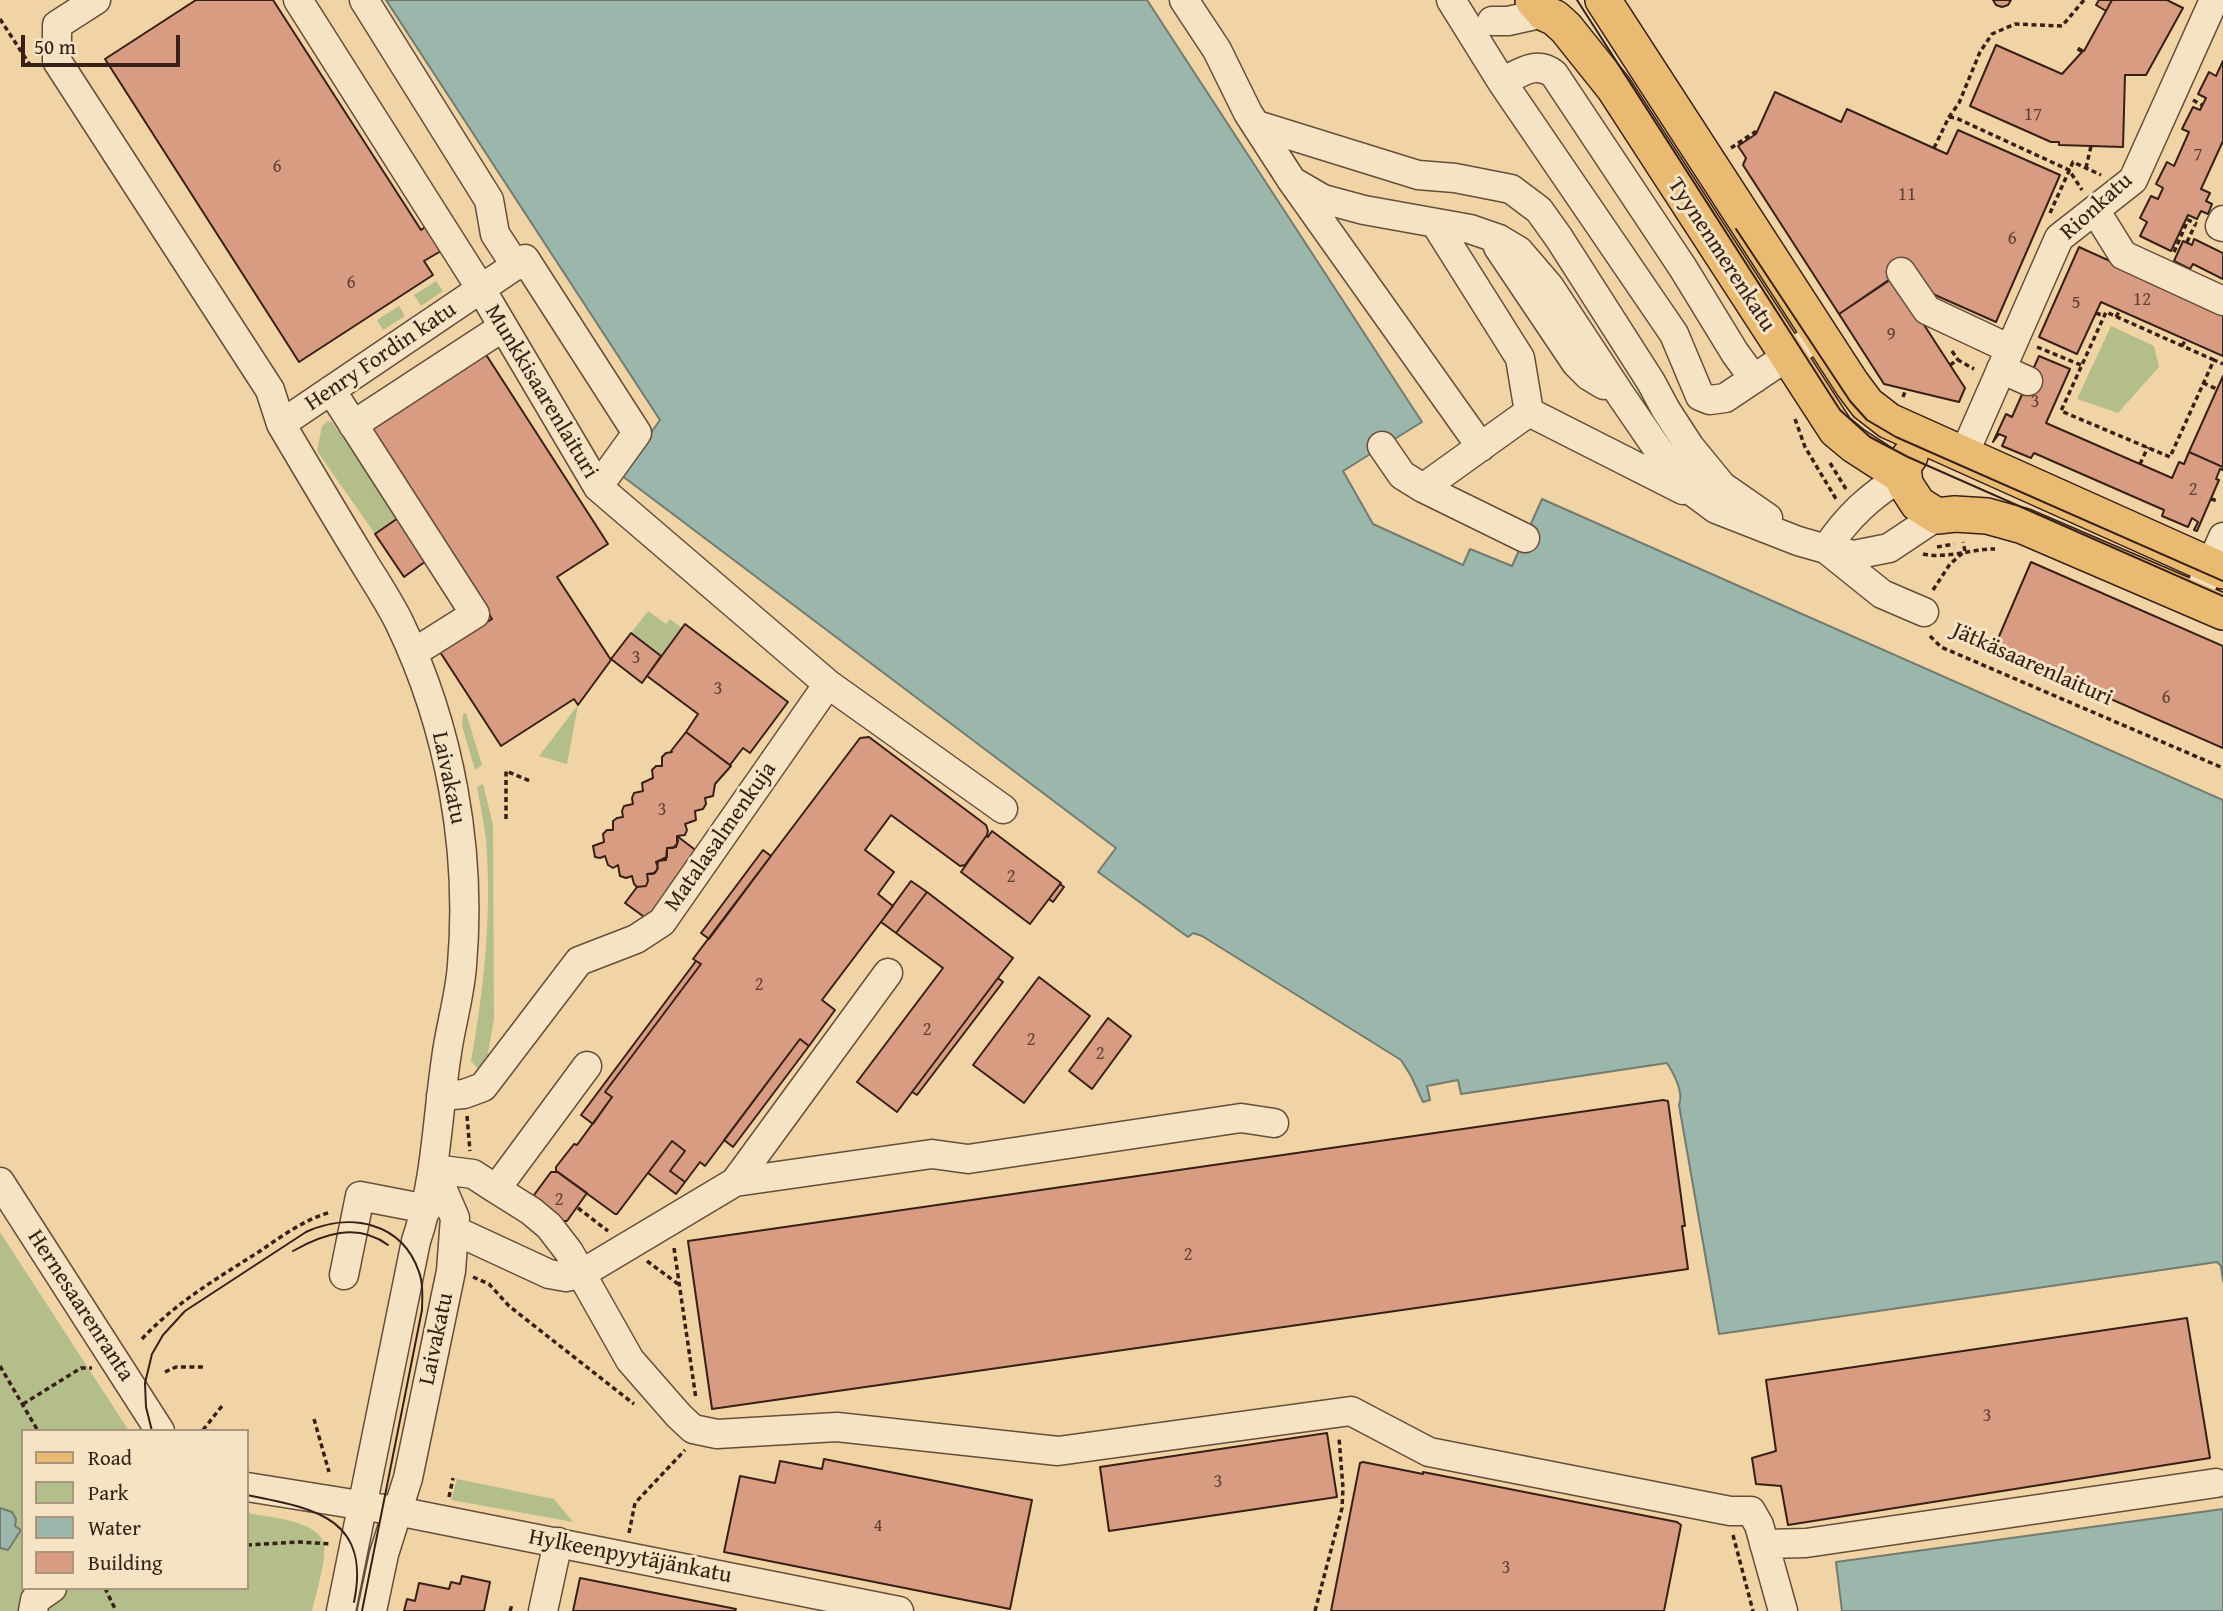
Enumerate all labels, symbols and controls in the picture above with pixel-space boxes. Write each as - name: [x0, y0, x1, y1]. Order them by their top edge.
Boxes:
- scale bar: [24, 21, 184, 65]
- text: 50 m: [34, 31, 76, 62]
- house number: 17: [2024, 104, 2042, 126]
- house number: 7: [2193, 144, 2203, 166]
- house number: 6: [272, 156, 282, 178]
- street label: Rionkatu: [2055, 167, 2139, 247]
- street label: Tyynenmerenkatu: [1661, 173, 1781, 337]
- house number: 11: [1898, 184, 1916, 206]
- house number: 6: [2007, 228, 2017, 250]
- house number: 6: [346, 272, 356, 294]
- house number: 12: [2133, 289, 2151, 311]
- house number: 5: [2071, 292, 2081, 314]
- street label: Henry Fordin katu: [300, 296, 462, 418]
- street label: Munkkisaarenlaituri: [478, 300, 604, 484]
- house number: 9: [1886, 324, 1896, 346]
- house number: 3: [2030, 391, 2040, 413]
- house number: 2: [2188, 479, 2198, 501]
- street label: Jätkäsaarenlaituri: [1947, 617, 2117, 713]
- house number: 3: [631, 647, 641, 669]
- house number: 3: [713, 678, 723, 700]
- house number: 6: [2161, 687, 2171, 709]
- street label: Laivakatu: [425, 729, 471, 827]
- street label: Matalasalmenkuja: [659, 757, 783, 917]
- house number: 3: [657, 799, 667, 821]
- house number: 2: [1006, 866, 1016, 888]
- house number: 2: [754, 974, 764, 996]
- house number: 2: [922, 1019, 932, 1041]
- house number: 2: [1026, 1029, 1036, 1051]
- house number: 2: [1095, 1043, 1105, 1065]
- house number: 2: [554, 1189, 564, 1211]
- street label: Hernesaarenranta: [21, 1225, 139, 1387]
- house number: 2: [1183, 1244, 1193, 1266]
- street label: Laivakatu: [414, 1290, 460, 1388]
- house number: 3: [1982, 1405, 1992, 1427]
- legend: [21, 1429, 248, 1590]
- text: Road: [88, 1442, 132, 1473]
- house number: 3: [1213, 1471, 1223, 1493]
- text: Park: [88, 1477, 129, 1508]
- text: Water: [88, 1512, 141, 1543]
- house number: 4: [873, 1515, 883, 1537]
- street label: Hylkeenpyytäjänkatu: [526, 1524, 734, 1590]
- text: Building: [88, 1547, 162, 1578]
- house number: 3: [1501, 1557, 1511, 1579]

